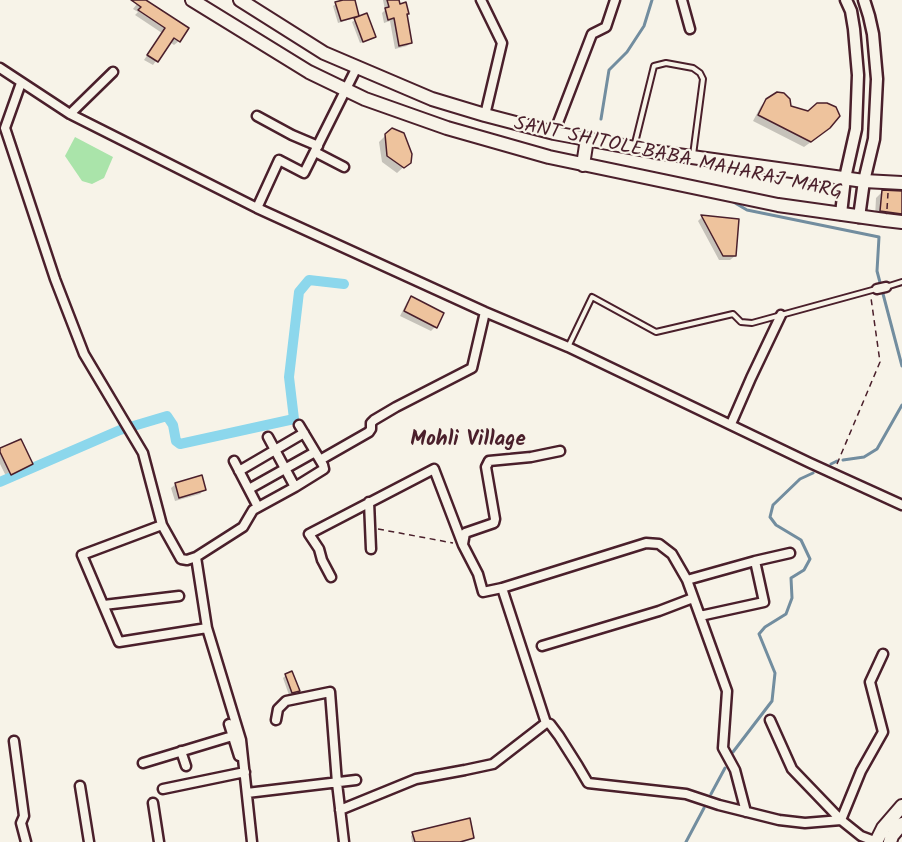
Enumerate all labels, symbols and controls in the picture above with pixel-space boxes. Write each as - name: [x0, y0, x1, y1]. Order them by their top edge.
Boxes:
- street label: SANT SHITOLEBABA MAHARAJ MARG: [512, 113, 844, 207]
- district label: Mohli Village: [410, 428, 526, 454]

